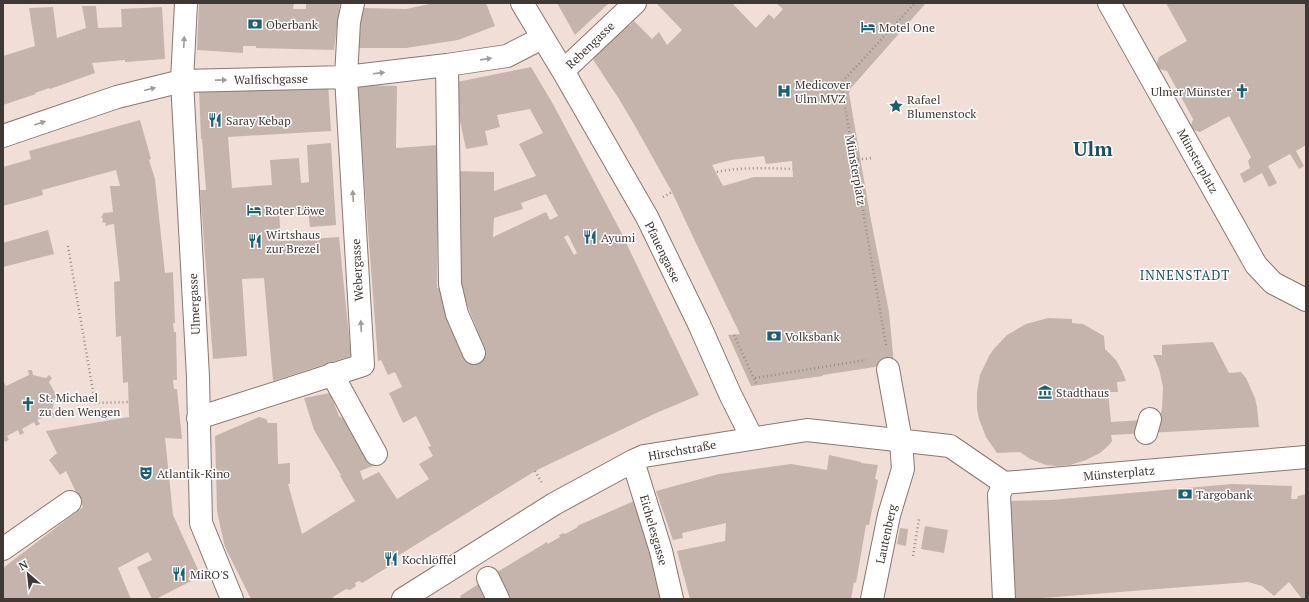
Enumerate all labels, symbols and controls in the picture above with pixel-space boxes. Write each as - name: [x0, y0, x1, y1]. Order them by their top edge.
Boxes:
- bank icon: Oberbank: [247, 16, 263, 32]
- place label: Oberbank: [266, 17, 319, 32]
- street label: Rebengasse: [563, 18, 617, 72]
- hotel icon: Motel One: [860, 19, 876, 35]
- place label: Motel One: [879, 20, 935, 35]
- one-way arrow: [181, 35, 187, 48]
- one-way arrow: [480, 56, 492, 62]
- one-way arrow: [372, 70, 385, 76]
- street label: Walfischgasse: [234, 71, 308, 87]
- one-way arrow: [215, 77, 228, 83]
- place label: Medicover Ulm MVZ: [795, 77, 850, 106]
- hospital icon: Medicover Ulm MVZ: [776, 83, 792, 99]
- church icon: Ulmer Münster: [1234, 83, 1250, 99]
- place label: Ulmer Münster: [1151, 84, 1231, 99]
- one-way arrow: [144, 86, 156, 92]
- place label: Rafael Blumenstock: [907, 92, 977, 121]
- place icon: Rafael Blumenstock: [888, 98, 904, 114]
- restaurant icon: Saray Kebap: [207, 112, 223, 128]
- place label: Saray Kebap: [226, 113, 291, 128]
- one-way arrow: [34, 120, 46, 126]
- street label: Münsterplatz: [1174, 126, 1222, 196]
- street label: Münsterplatz: [842, 133, 870, 207]
- district label: Ulm: [1073, 135, 1113, 162]
- one-way arrow: [350, 189, 356, 202]
- hotel icon: Roter Löwe: [246, 202, 262, 218]
- place label: Roter Löwe: [265, 203, 325, 218]
- street label: Pfauengasse: [642, 219, 684, 285]
- place label: Wirtshaus zur Brezel: [266, 227, 320, 256]
- restaurant icon: Ayumi: [582, 229, 598, 245]
- place label: Ayumi: [601, 230, 636, 245]
- restaurant icon: Wirtshaus zur Brezel: [247, 233, 263, 249]
- street label: Webergasse: [348, 238, 366, 302]
- district label: INNENSTADT: [1140, 266, 1230, 284]
- street label: Ulmergasse: [185, 273, 203, 335]
- one-way arrow: [357, 320, 364, 332]
- bank icon: Volksbank: [766, 328, 782, 344]
- place label: Volksbank: [785, 329, 840, 344]
- museum icon: Stadthaus: [1037, 384, 1053, 400]
- place label: Stadthaus: [1056, 385, 1109, 400]
- place label: St. Michael zu den Wengen: [39, 390, 120, 419]
- church icon: St. Michael zu den Wengen: [20, 396, 36, 412]
- street label: Hirschstraße: [647, 437, 717, 463]
- street label: Münsterplatz: [1083, 462, 1155, 484]
- theatre icon: Atlantik-Kino: [138, 465, 154, 481]
- place label: Atlantik-Kino: [157, 466, 230, 481]
- bank icon: Targobank: [1177, 486, 1193, 502]
- place label: Targobank: [1196, 487, 1253, 502]
- street label: Eichelesgasse: [637, 493, 671, 567]
- street label: Lautenberg: [872, 502, 900, 565]
- restaurant icon: Kochlöffel: [383, 551, 399, 567]
- place label: Kochlöffel: [402, 552, 457, 567]
- north arrow: [8, 554, 48, 594]
- text: N: [16, 557, 31, 573]
- restaurant icon: MiRO'S: [171, 566, 187, 582]
- place label: MiRO'S: [190, 567, 229, 582]

